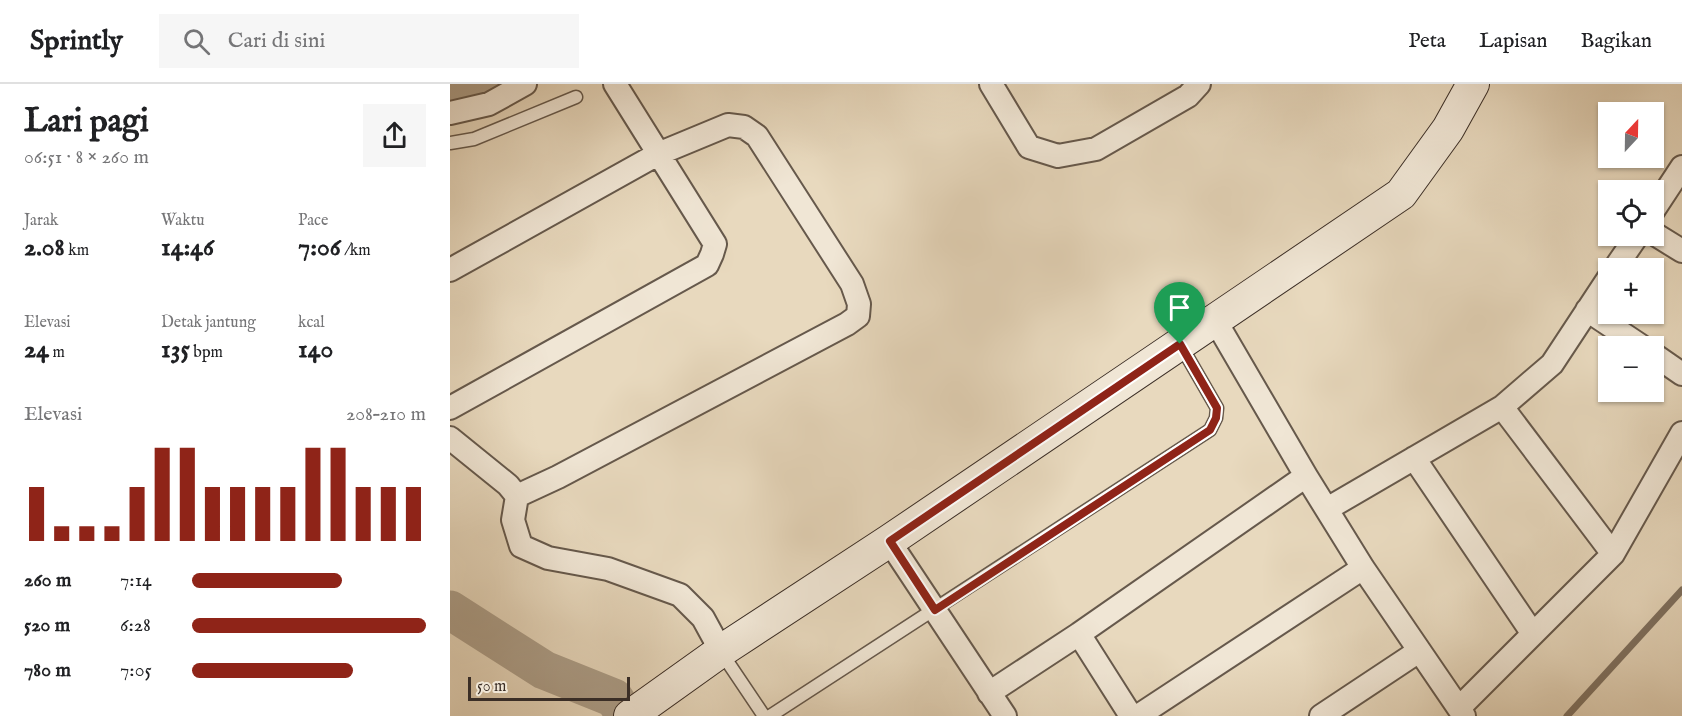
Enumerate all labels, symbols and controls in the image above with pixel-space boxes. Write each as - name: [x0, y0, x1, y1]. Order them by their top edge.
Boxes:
- search box: [159, 14, 579, 68]
- text: Sprintly: [30, 24, 123, 59]
- icon: search: [180, 25, 213, 58]
- text: Cari di sini: [228, 27, 325, 55]
- text: Peta: [1408, 28, 1446, 55]
- text: Lapisan: [1479, 28, 1548, 55]
- text: Bagikan: [1581, 28, 1652, 55]
- text: Lari pagi: [24, 101, 149, 143]
- north arrow: [1598, 102, 1664, 168]
- map controls: [1598, 102, 1664, 402]
- button: share: [363, 104, 426, 167]
- text: 06:51 · 8 × 260 m: [24, 145, 149, 170]
- button: locate: [1598, 180, 1664, 246]
- text: Jarak: [24, 211, 58, 231]
- text: Waktu: [161, 211, 205, 231]
- text: Pace: [298, 211, 328, 231]
- text: 2.08: [24, 231, 65, 264]
- text: 14:46: [161, 231, 214, 264]
- text: 7:06: [298, 231, 341, 264]
- text: km: [65, 241, 89, 261]
- text: /km: [341, 241, 371, 261]
- button: +: [1598, 258, 1664, 324]
- pin: [1154, 282, 1205, 344]
- icon: arrive: [1163, 291, 1196, 324]
- text: Elevasi: [24, 313, 71, 333]
- text: Detak jantung: [161, 313, 256, 333]
- text: kcal: [298, 313, 325, 333]
- text: 24: [24, 333, 49, 366]
- text: 135: [161, 333, 190, 366]
- text: 140: [298, 333, 333, 366]
- button: −: [1598, 336, 1664, 402]
- text: m: [49, 343, 65, 363]
- text: bpm: [190, 343, 223, 363]
- text: Elevasi: [24, 402, 82, 427]
- text: 208–210 m: [346, 402, 426, 427]
- text: 260 m: [24, 568, 71, 593]
- text: 7:14: [120, 568, 152, 593]
- text: 520 m: [24, 613, 70, 638]
- text: 6:28: [120, 613, 151, 638]
- text: 780 m: [24, 658, 71, 683]
- text: 7:05: [120, 658, 152, 683]
- scale bar: [468, 674, 630, 702]
- text: 50 m: [477, 677, 506, 697]

